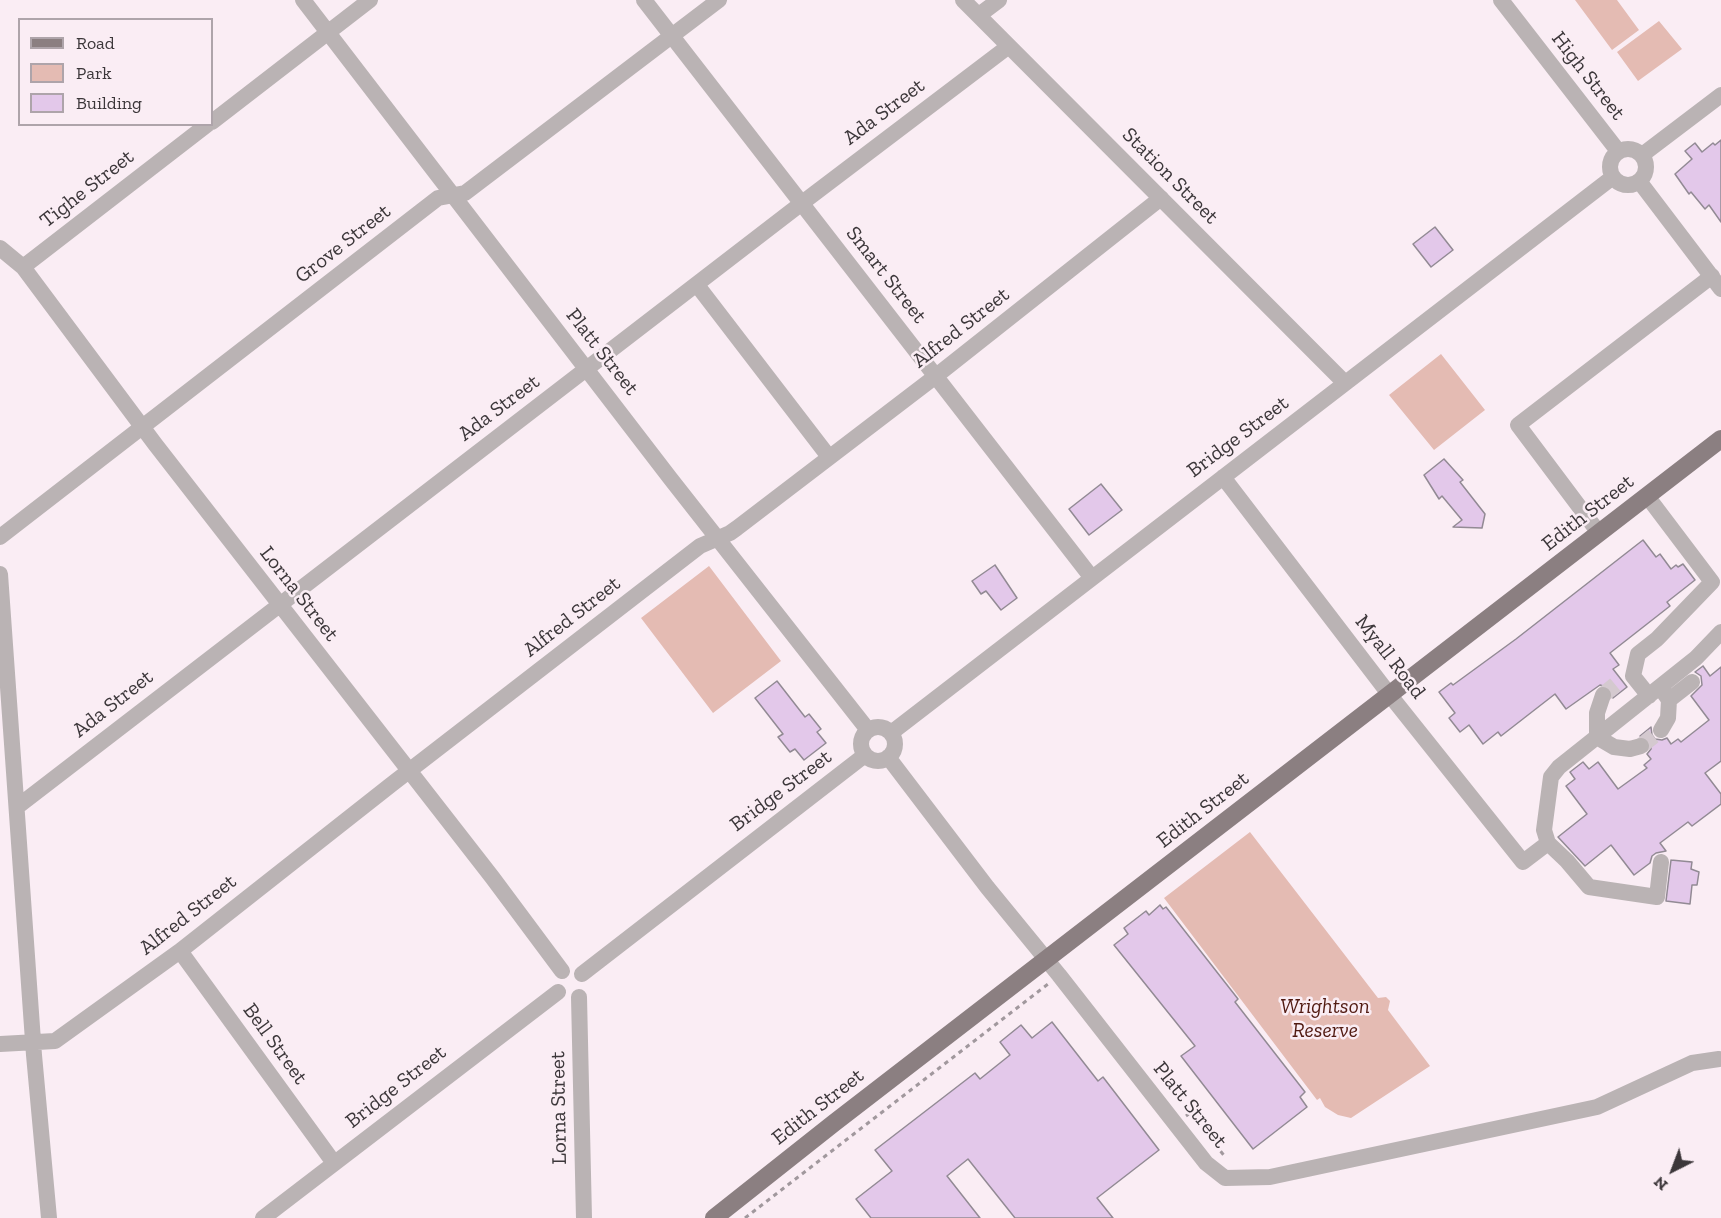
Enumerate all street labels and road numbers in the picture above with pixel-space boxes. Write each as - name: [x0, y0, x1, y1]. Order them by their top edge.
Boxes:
- street label: High Street: [1546, 27, 1630, 125]
- street label: Ada Street: [838, 73, 930, 151]
- street label: Station Street: [1117, 123, 1223, 229]
- street label: Tighe Street: [35, 145, 139, 233]
- street label: Grove Street: [290, 199, 396, 289]
- street label: Smart Street: [840, 221, 932, 329]
- street label: Alfred Street: [907, 282, 1015, 374]
- street label: Platt Street: [560, 303, 644, 401]
- street label: Ada Street: [453, 369, 545, 447]
- street label: Bridge Street: [1182, 391, 1294, 483]
- street label: Edith Street: [1537, 469, 1639, 557]
- street label: Lorna Street: [254, 542, 344, 646]
- street label: Alfred Street: [518, 571, 626, 663]
- street label: Myall Road: [1349, 610, 1431, 704]
- street label: Ada Street: [68, 665, 158, 743]
- street label: Bridge Street: [725, 745, 837, 837]
- street label: Edith Street: [1152, 766, 1254, 854]
- street label: Alfred Street: [134, 869, 242, 961]
- street label: Bell Street: [237, 999, 313, 1089]
- street label: Bridge Street: [341, 1040, 451, 1134]
- street label: Lorna Street: [545, 1051, 573, 1165]
- street label: Platt Street: [1148, 1057, 1232, 1153]
- street label: Edith Street: [767, 1063, 869, 1151]

